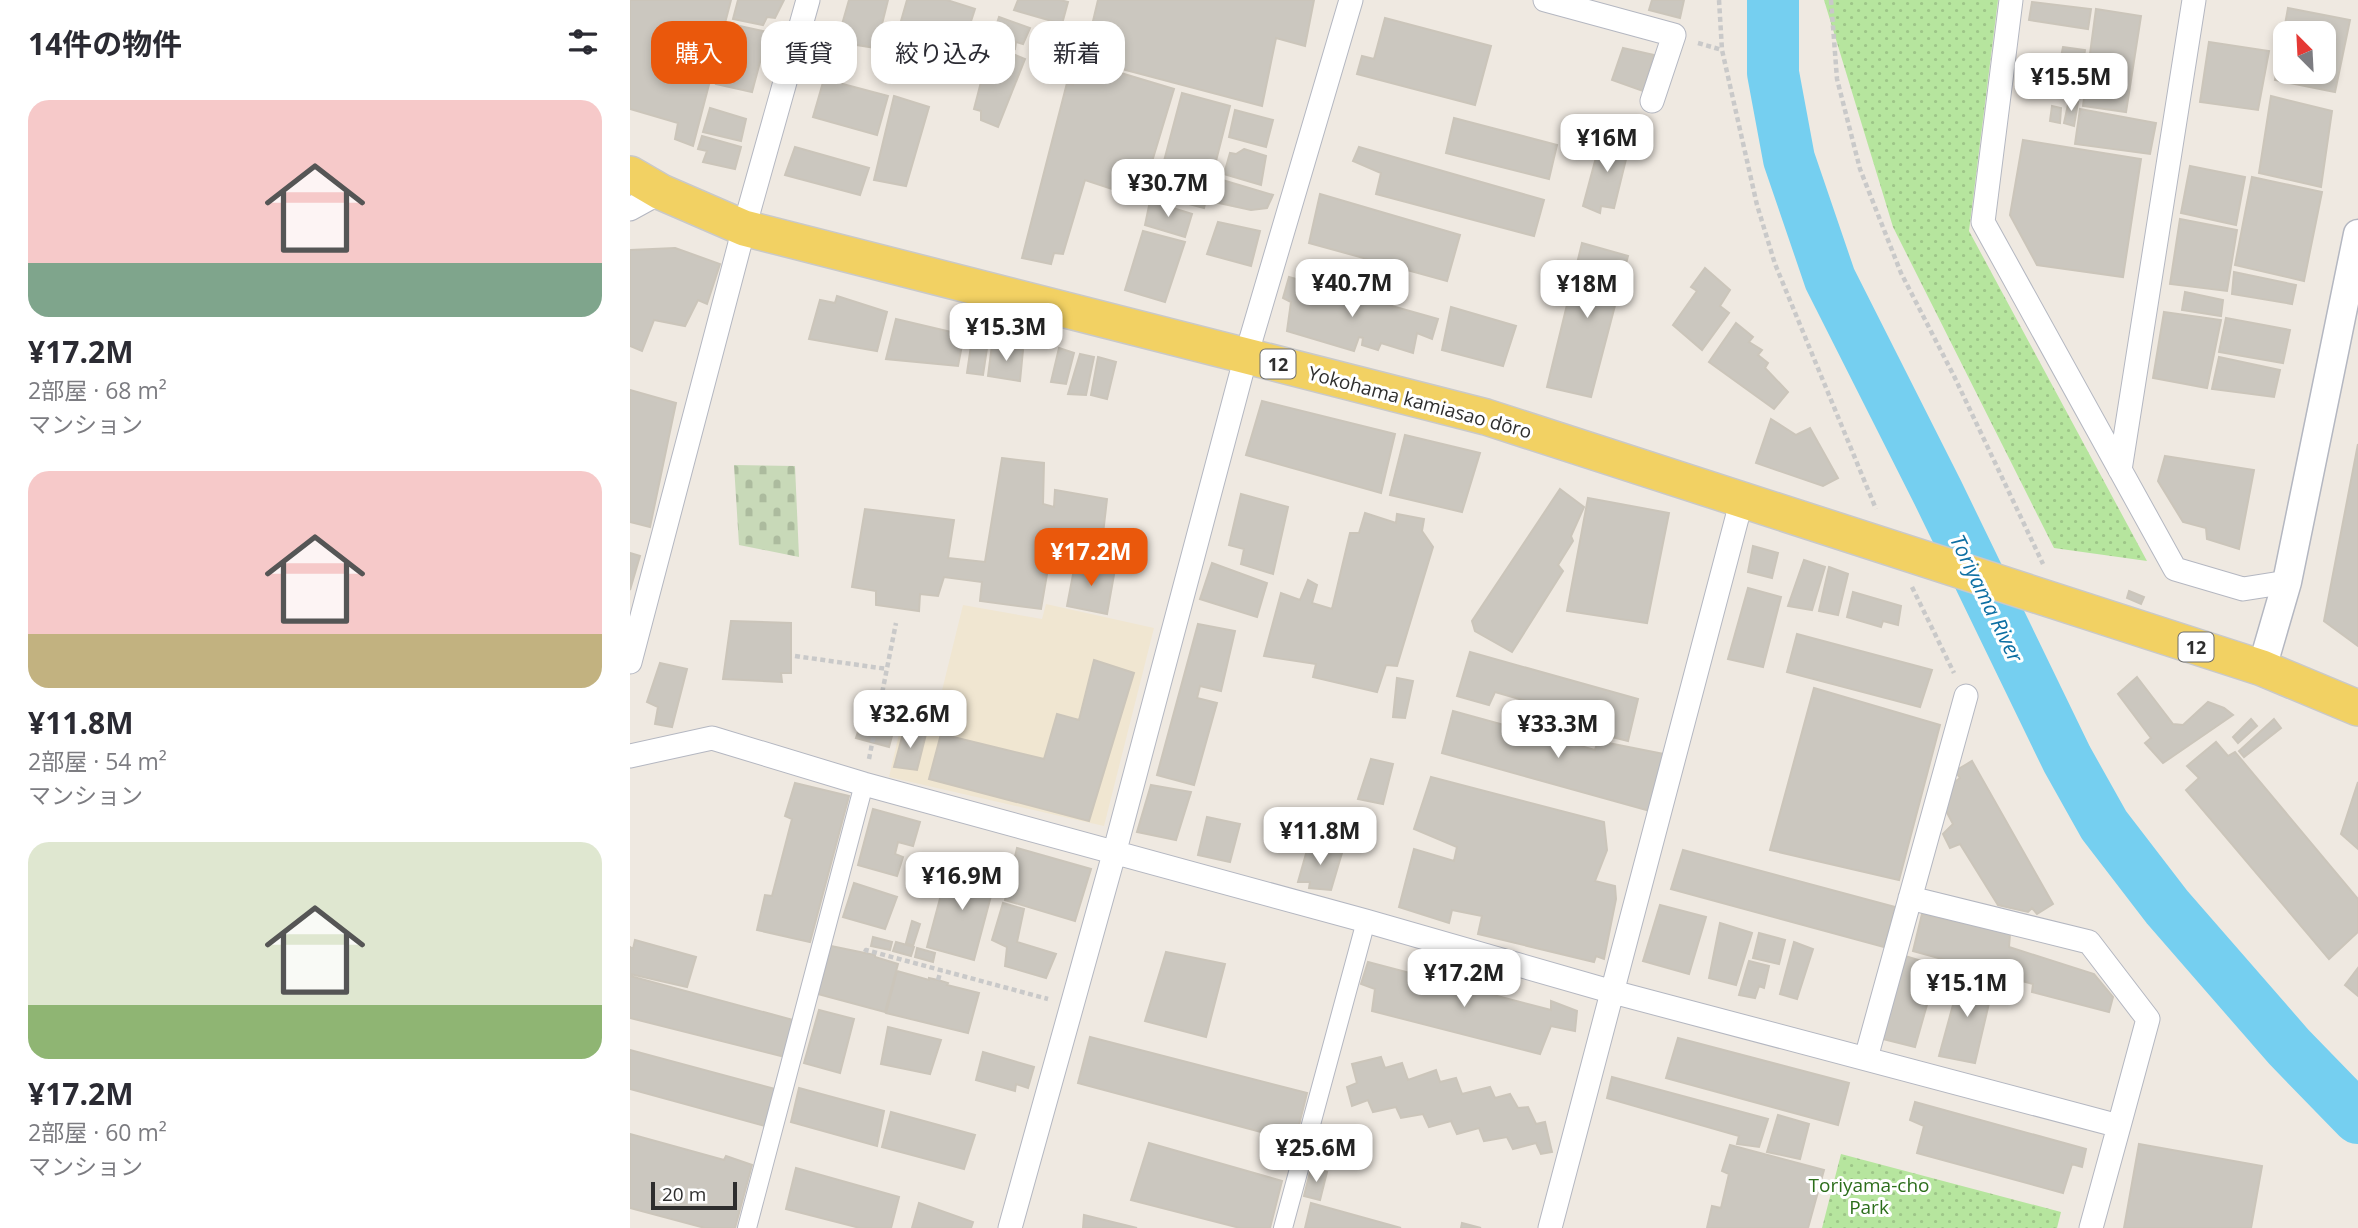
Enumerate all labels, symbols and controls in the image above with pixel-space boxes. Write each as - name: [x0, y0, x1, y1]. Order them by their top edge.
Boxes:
- chip: 購入: [651, 21, 747, 84]
- chip: 賃貸: [761, 21, 857, 84]
- chip: 絞り込み: [871, 21, 1015, 84]
- chip: 新着: [1029, 21, 1125, 84]
- north arrow: [2273, 21, 2336, 84]
- map controls: [2273, 21, 2336, 84]
- text: 14件の物件: [28, 23, 182, 64]
- icon: filters: [564, 23, 602, 61]
- pin: ¥15.5M: [2014, 54, 2128, 113]
- text: ¥15.5M: [2031, 60, 2111, 92]
- pin: ¥16M: [1566, 114, 1648, 174]
- text: ¥16M: [1576, 121, 1638, 153]
- icon: home: [252, 145, 378, 271]
- pin: ¥30.7M: [1111, 160, 1225, 219]
- text: ¥30.7M: [1128, 166, 1208, 198]
- pin: ¥40.7M: [1295, 260, 1409, 319]
- pin: ¥18M: [1546, 260, 1628, 320]
- text: ¥40.7M: [1312, 266, 1392, 298]
- text: ¥18M: [1556, 267, 1618, 299]
- pin: ¥15.3M: [949, 304, 1063, 363]
- text: ¥15.3M: [966, 310, 1046, 342]
- text: ¥17.2M: [28, 331, 133, 372]
- road number: 12: [1260, 350, 1296, 378]
- street label: Yokohama kamiasao dōro: [1305, 360, 1535, 444]
- text: 2部屋 · 68 m²: [28, 374, 167, 406]
- text: マンション: [28, 408, 143, 440]
- icon: home: [252, 516, 378, 642]
- pin: ¥17.2M: [1034, 528, 1148, 588]
- water label: Toriyama River: [1944, 529, 2030, 667]
- text: ¥17.2M: [1051, 535, 1131, 567]
- road number: 12: [2178, 632, 2214, 662]
- pin: ¥32.6M: [853, 690, 967, 750]
- text: ¥32.6M: [870, 697, 950, 729]
- pin: ¥33.3M: [1501, 700, 1615, 760]
- text: ¥11.8M: [28, 702, 133, 743]
- text: ¥33.3M: [1518, 707, 1598, 739]
- text: 2部屋 · 54 m²: [28, 745, 167, 777]
- text: マンション: [28, 779, 143, 811]
- pin: ¥11.8M: [1263, 808, 1377, 867]
- text: ¥11.8M: [1280, 814, 1360, 846]
- pin: ¥16.9M: [905, 852, 1019, 912]
- text: ¥16.9M: [922, 859, 1002, 891]
- icon: home: [252, 887, 378, 1013]
- pin: ¥17.2M: [1407, 950, 1521, 1009]
- text: ¥17.2M: [1424, 956, 1504, 988]
- pin: ¥15.1M: [1910, 960, 2024, 1019]
- text: ¥15.1M: [1927, 966, 2007, 998]
- text: ¥17.2M: [28, 1073, 133, 1114]
- text: 2部屋 · 60 m²: [28, 1116, 167, 1148]
- pin: ¥25.6M: [1259, 1124, 1373, 1184]
- text: ¥25.6M: [1276, 1131, 1356, 1163]
- text: マンション: [28, 1150, 143, 1182]
- park label: Toriyama-cho Park: [1809, 1172, 1929, 1220]
- scale bar: [651, 1179, 737, 1211]
- text: 20 m: [662, 1181, 706, 1207]

